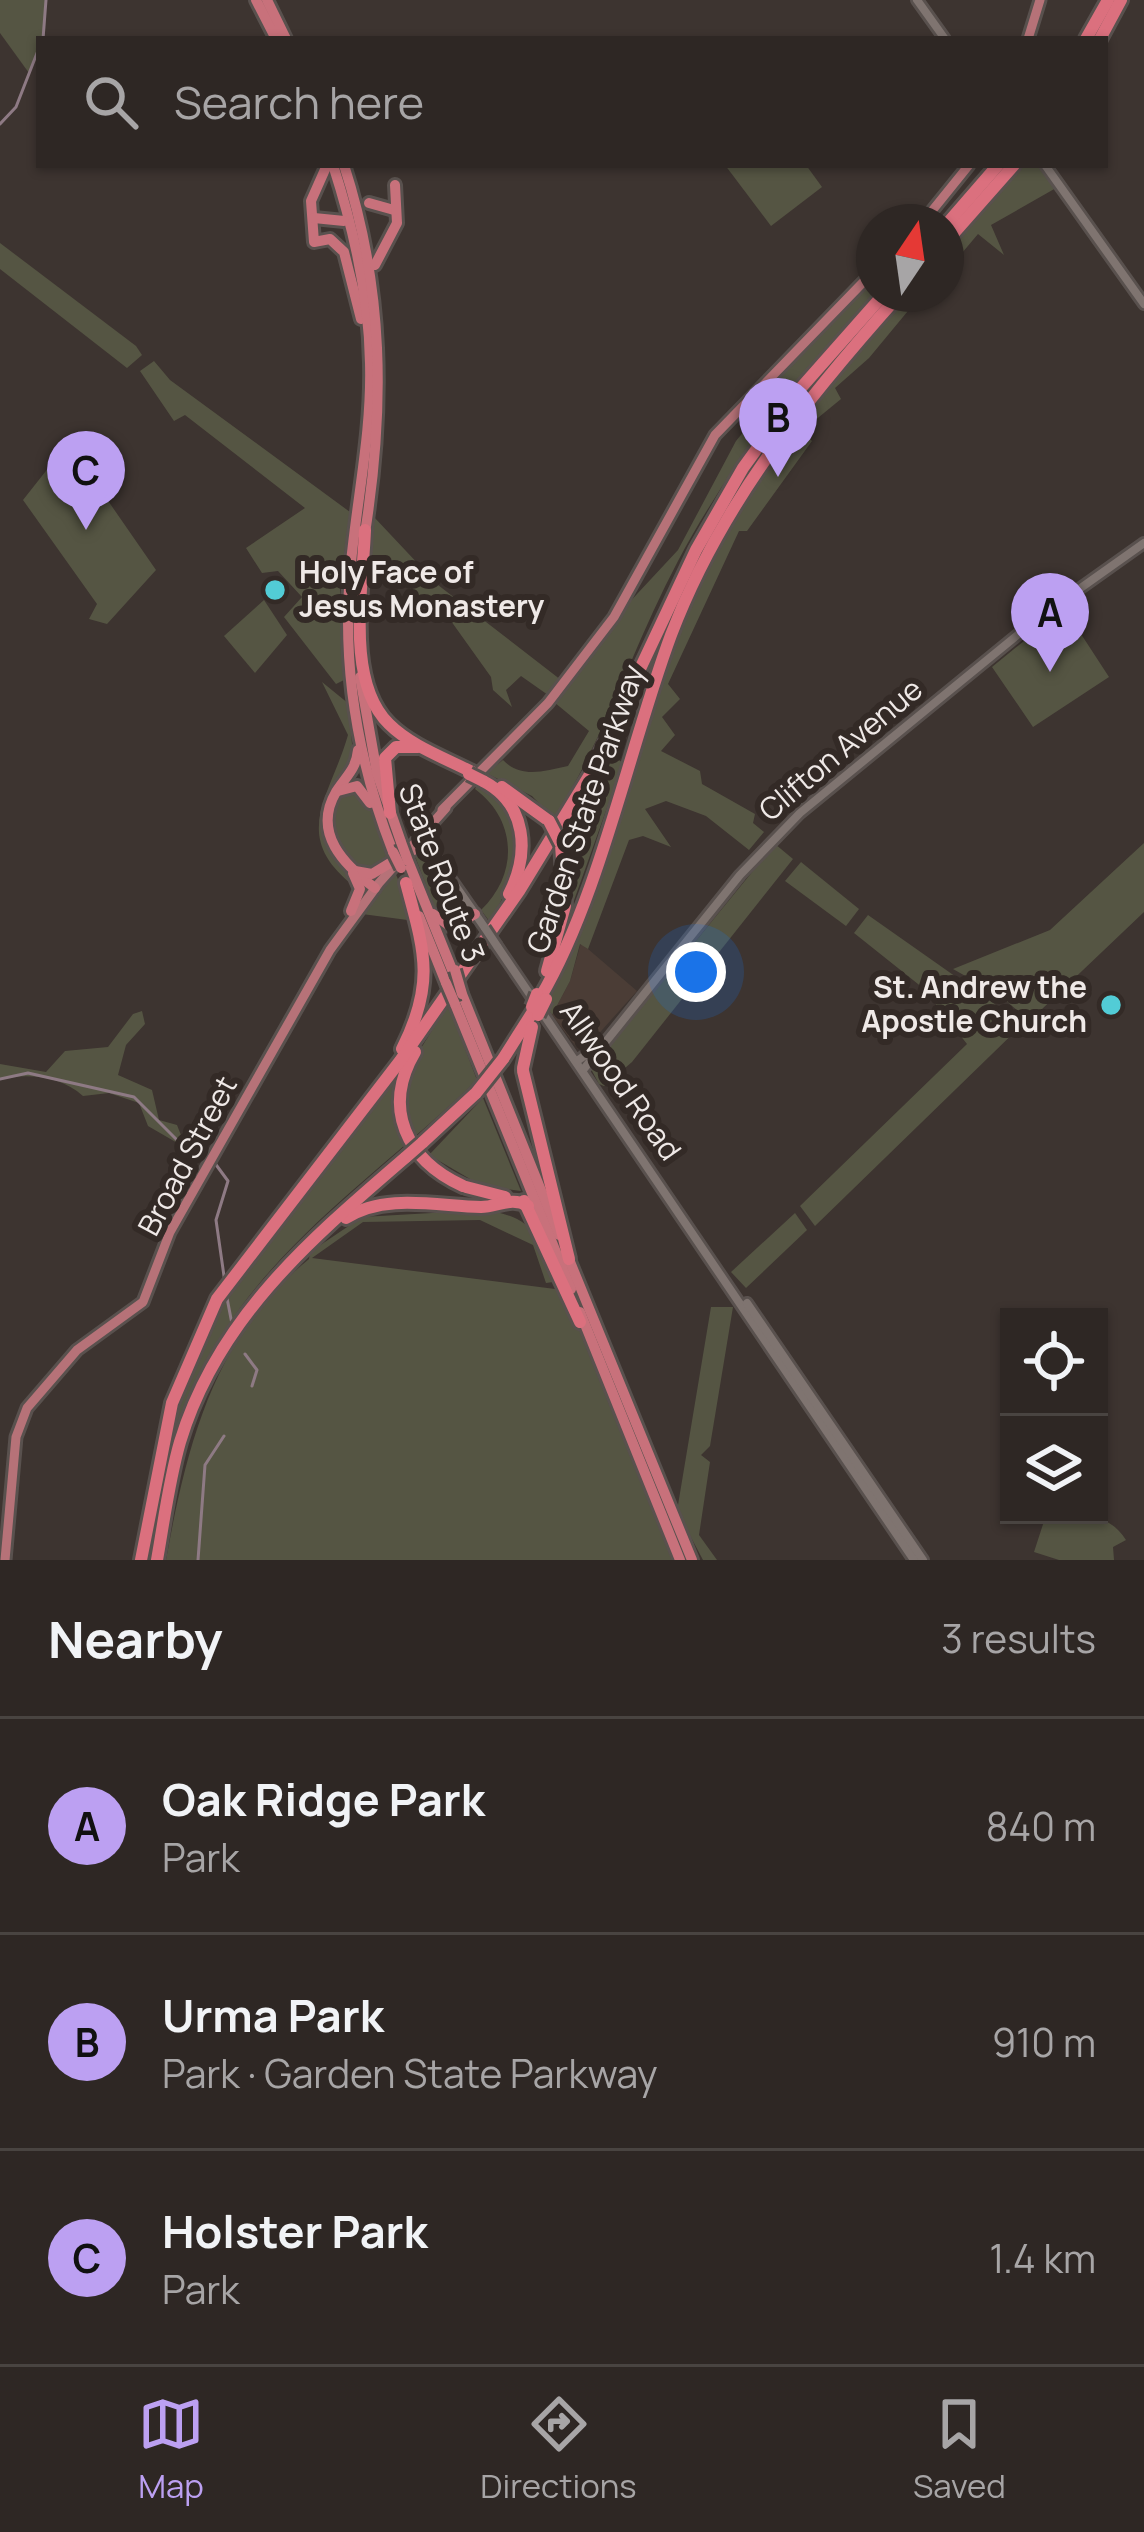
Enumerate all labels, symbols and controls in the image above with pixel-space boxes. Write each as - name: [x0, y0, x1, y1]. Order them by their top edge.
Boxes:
- search box: [36, 36, 1108, 168]
- icon: search: [78, 69, 144, 135]
- text: Search here: [174, 71, 424, 133]
- north arrow: [856, 204, 964, 312]
- pin: B: [739, 378, 817, 477]
- pin: C: [47, 431, 125, 530]
- place label: Holy Face of Jesus Monastery: [299, 551, 545, 626]
- pin: A: [1011, 573, 1089, 672]
- marker: Holy Face of Jesus Monastery: [262, 577, 288, 603]
- street label: Garden State Parkway: [516, 659, 653, 958]
- street label: Clifton Avenue: [750, 668, 931, 829]
- street label: State Route 3: [390, 777, 495, 968]
- your location: [666, 942, 726, 1002]
- place label: St. Andrew the Apostle Church: [861, 966, 1087, 1041]
- street label: Allwood Road: [551, 992, 691, 1168]
- marker: St. Andrew the Apostle Church: [1098, 992, 1124, 1018]
- street label: Broad Street: [127, 1068, 246, 1242]
- map controls: [1000, 1308, 1108, 1524]
- button: locate: [1000, 1308, 1108, 1416]
- button: layers: [1000, 1416, 1108, 1524]
- text: Nearby: [48, 1604, 223, 1673]
- text: 3 results: [941, 1611, 1096, 1665]
- text: Oak Ridge Park: [162, 1768, 485, 1830]
- text: A: [74, 1799, 100, 1853]
- text: 840 m: [986, 1799, 1096, 1853]
- text: Park: [162, 1830, 240, 1884]
- text: Urma Park: [162, 1984, 384, 2046]
- text: B: [75, 2015, 99, 2069]
- text: 910 m: [992, 2015, 1096, 2069]
- text: Park · Garden State Parkway: [162, 2046, 658, 2100]
- text: Holster Park: [162, 2200, 428, 2262]
- text: C: [73, 2231, 101, 2285]
- text: 1.4 km: [989, 2231, 1096, 2285]
- text: Park: [162, 2262, 240, 2316]
- tab: Map: [138, 2391, 204, 2508]
- tab: Directions: [480, 2391, 637, 2508]
- tab: Saved: [913, 2391, 1006, 2508]

